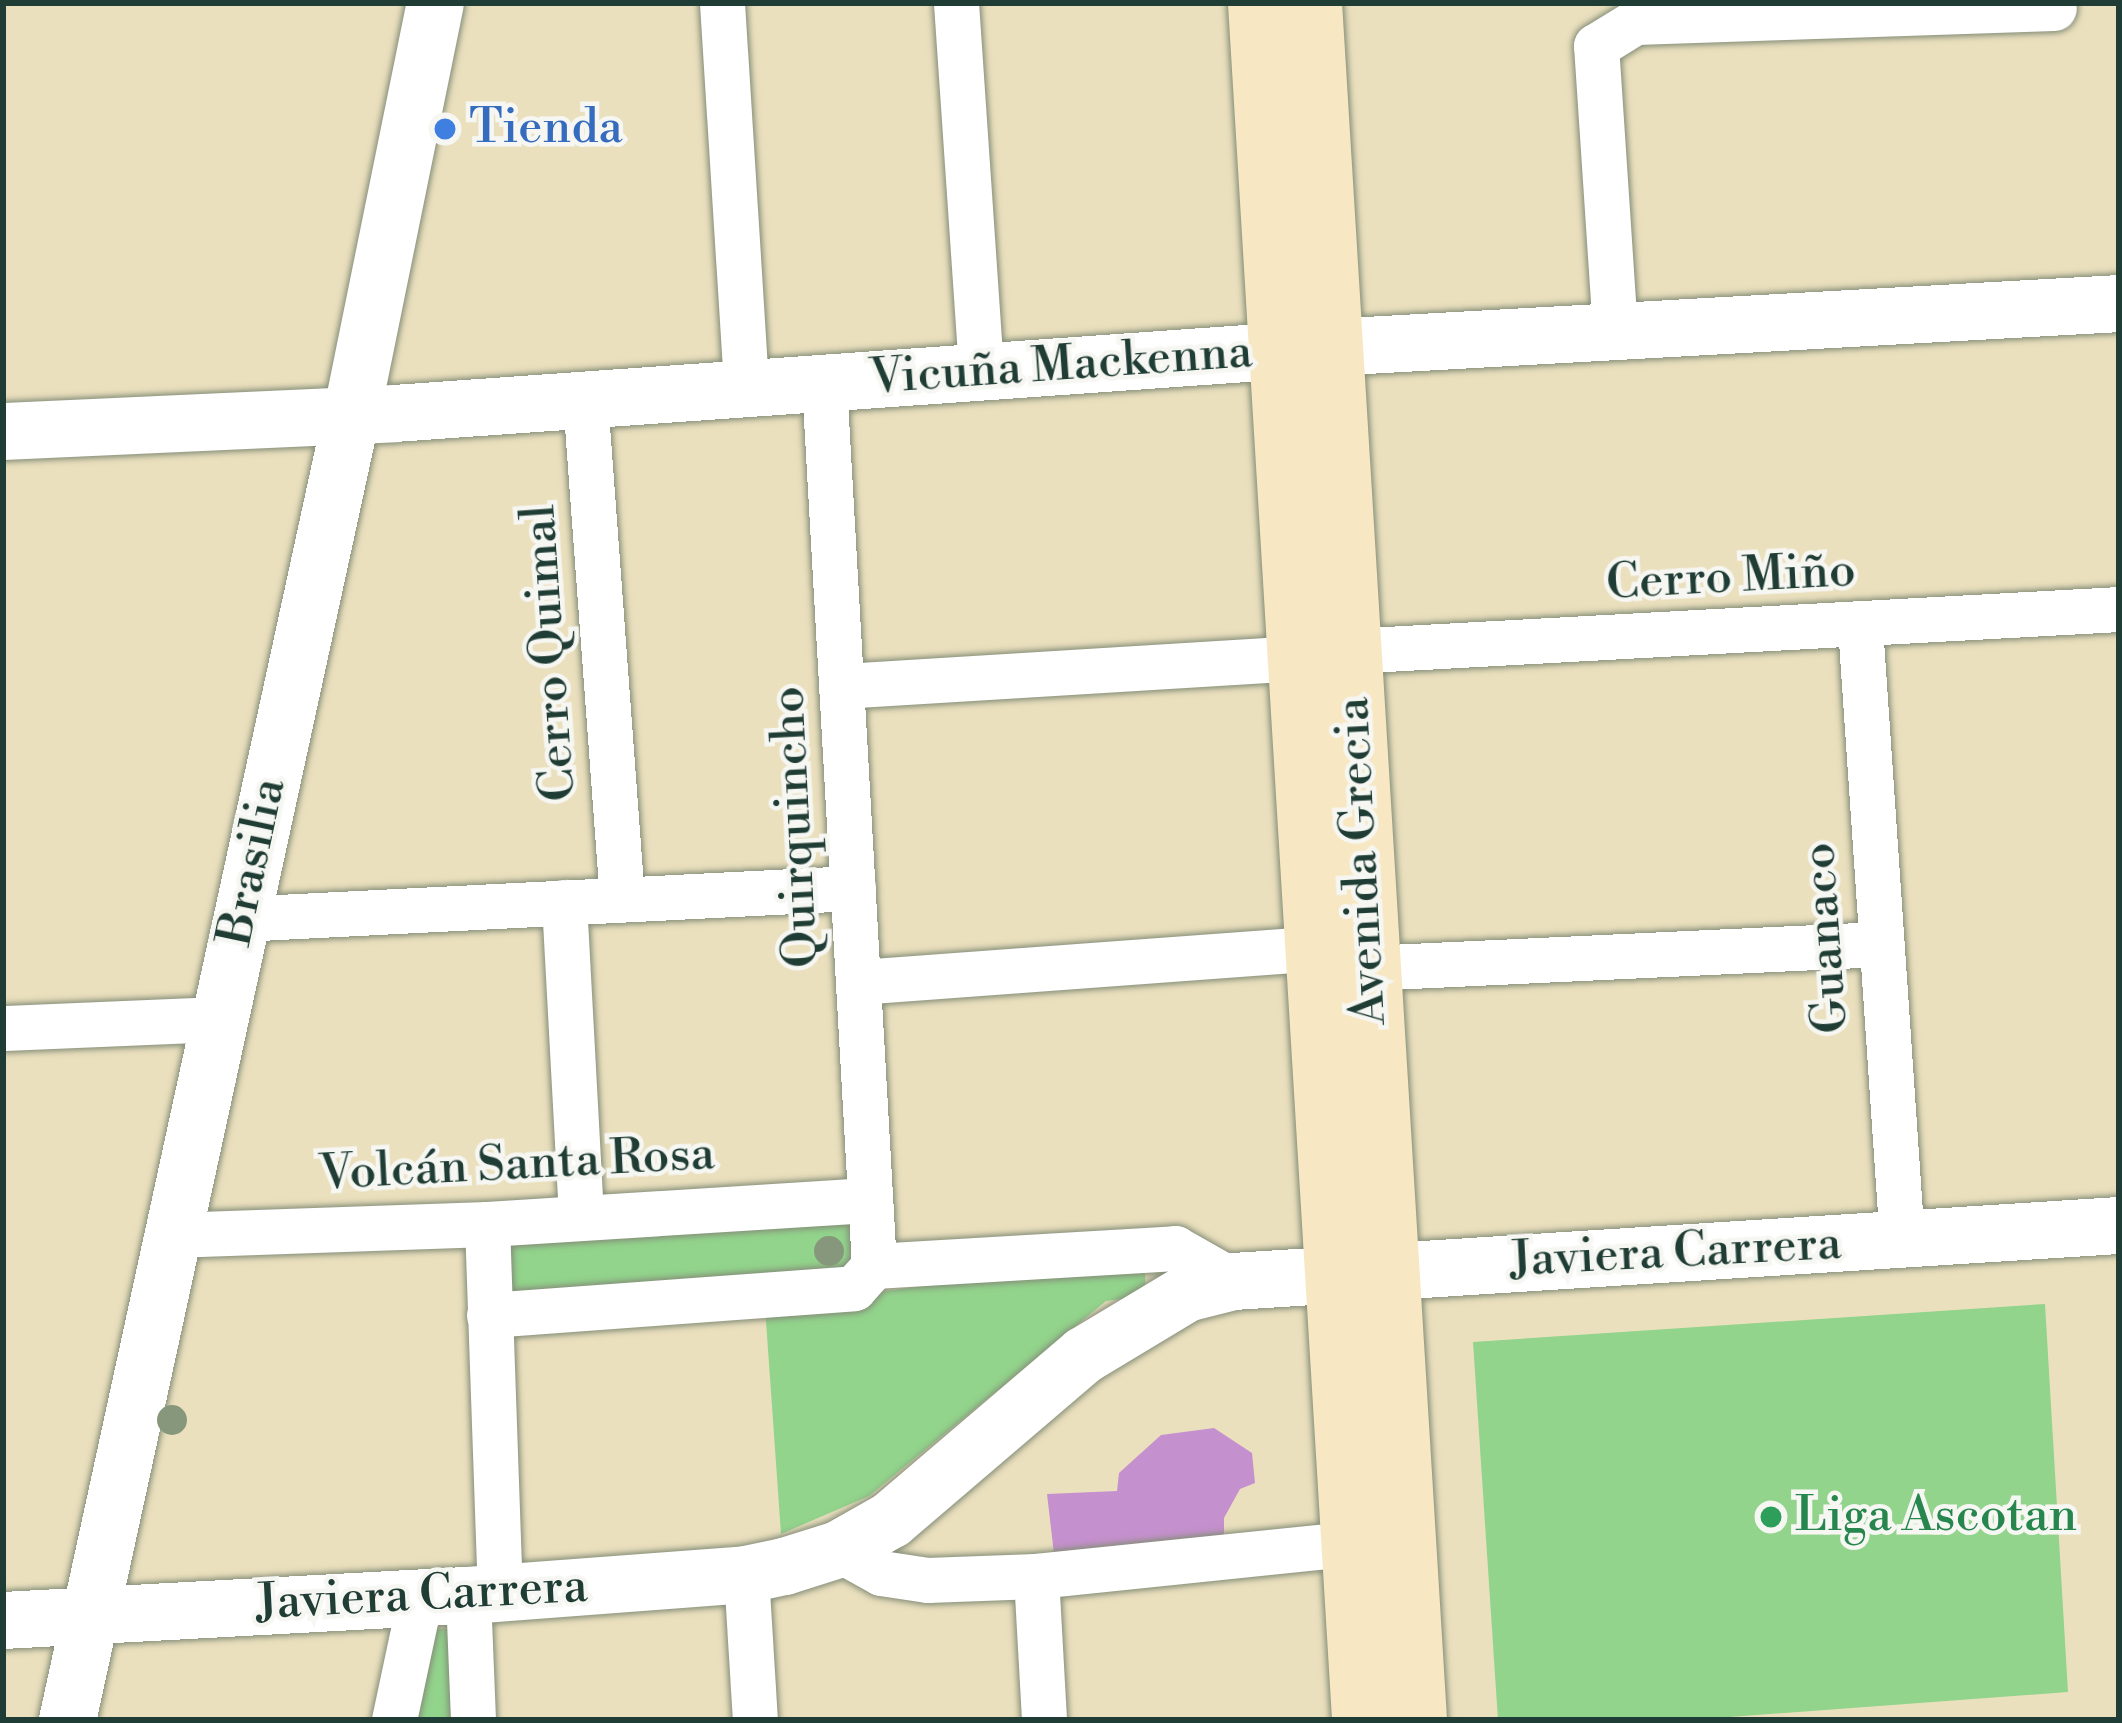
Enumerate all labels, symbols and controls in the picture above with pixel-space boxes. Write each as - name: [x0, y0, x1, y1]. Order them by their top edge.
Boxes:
- place label: Tienda: [469, 100, 623, 158]
- marker: Tienda: [432, 116, 458, 142]
- street label: Vicuña Mackenna: [868, 324, 1254, 408]
- street label: Cerro Quimal: [511, 503, 589, 803]
- street label: Cerro Miño: [1605, 543, 1857, 613]
- street label: Quirquincho: [760, 685, 832, 969]
- street label: Avenida Grecia: [1325, 696, 1399, 1026]
- street label: Brasilia: [207, 773, 299, 951]
- street label: Guanaco: [1791, 841, 1861, 1035]
- street label: Volcán Santa Rosa: [318, 1126, 716, 1204]
- street label: Javiera Carrera: [1509, 1216, 1843, 1290]
- place label: Liga Ascotan: [1795, 1488, 2077, 1546]
- marker: Liga Ascotan: [1758, 1504, 1784, 1530]
- street label: Javiera Carrera: [255, 1559, 589, 1633]

